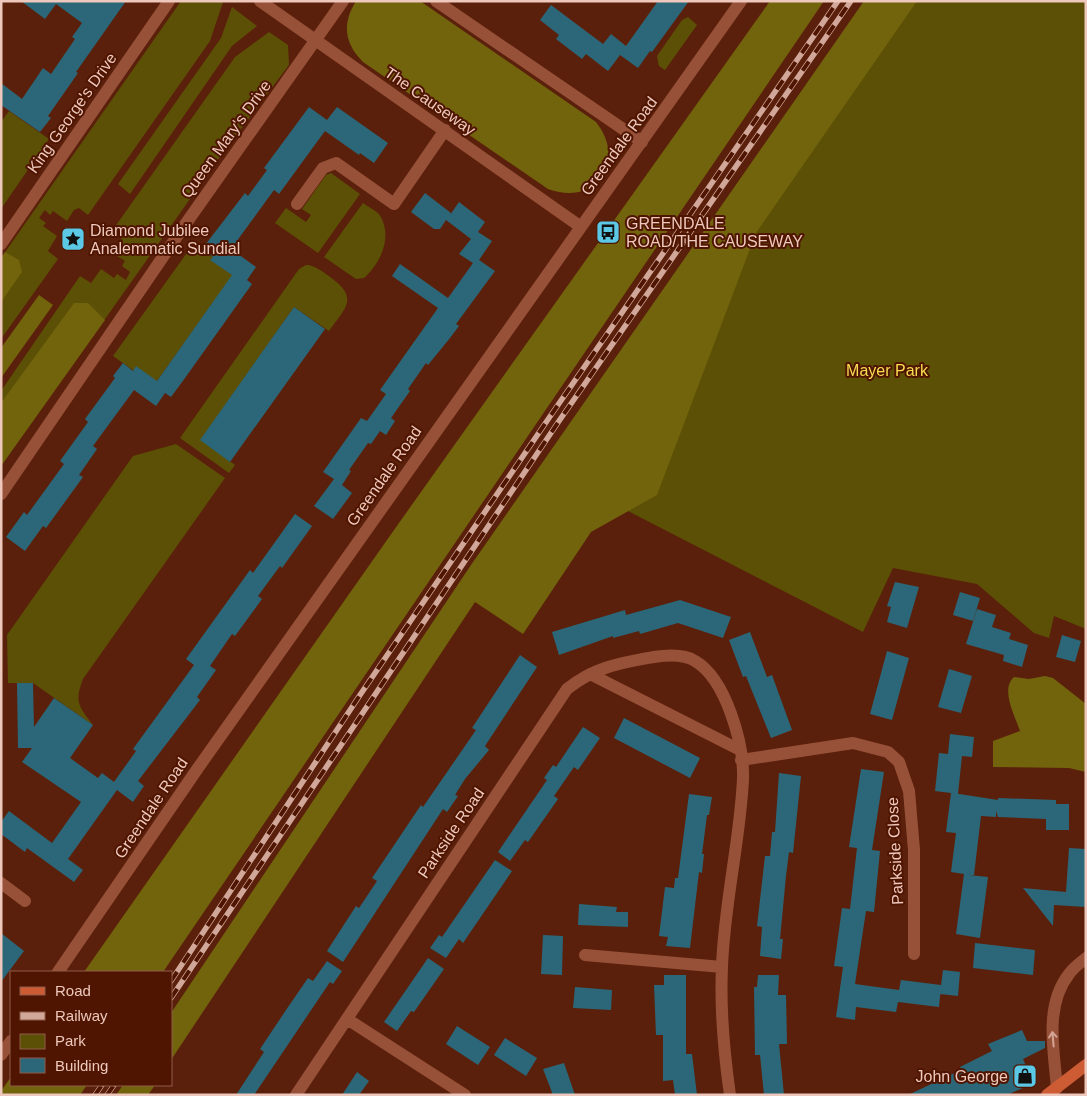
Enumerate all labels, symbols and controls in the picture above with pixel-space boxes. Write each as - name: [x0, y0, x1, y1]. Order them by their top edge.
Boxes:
- street label: King George's Drive: [24, 50, 120, 176]
- street label: The Causeway: [381, 63, 479, 139]
- street label: Queen Mary's Drive: [178, 77, 274, 201]
- street label: Greendale Road: [578, 94, 660, 198]
- place label: GREENDALE ROAD/THE CAUSEWAY: [626, 215, 803, 250]
- bus stop icon: GREENDALE ROAD/THE CAUSEWAY: [595, 219, 621, 245]
- place label: Diamond Jubilee Analemmatic Sundial: [90, 222, 240, 257]
- place icon: Diamond Jubilee Analemmatic Sundial: [60, 226, 86, 252]
- park label: Mayer Park: [846, 362, 929, 379]
- street label: Greendale Road: [343, 423, 425, 529]
- street label: Greendale Road: [111, 755, 191, 861]
- street label: Parkside Road: [415, 785, 487, 881]
- street label: Parkside Close: [884, 797, 906, 905]
- legend: [10, 971, 172, 1086]
- text: Road: [55, 982, 91, 999]
- text: Railway: [55, 1007, 108, 1024]
- one-way arrow: [1048, 1031, 1058, 1047]
- text: Park: [55, 1032, 86, 1049]
- text: Building: [55, 1057, 108, 1074]
- shop icon: John George: [1012, 1063, 1038, 1089]
- place label: John George: [915, 1068, 1008, 1085]

